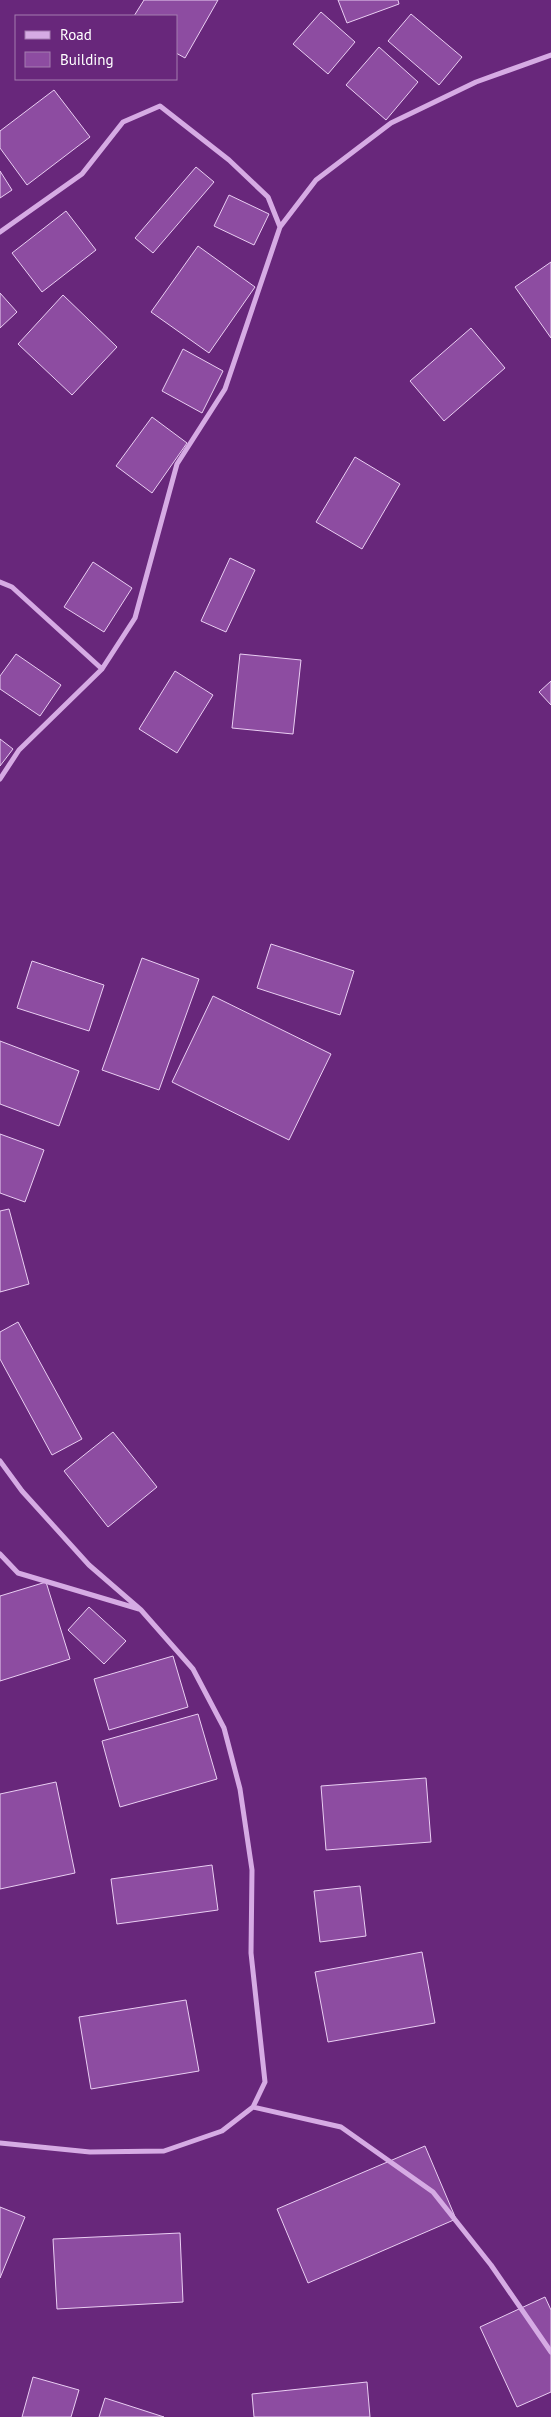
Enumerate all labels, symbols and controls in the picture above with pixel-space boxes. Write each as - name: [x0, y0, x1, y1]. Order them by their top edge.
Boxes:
- legend: [15, 15, 178, 80]
- text: Road: [60, 25, 92, 44]
- text: Building: [60, 50, 114, 69]

